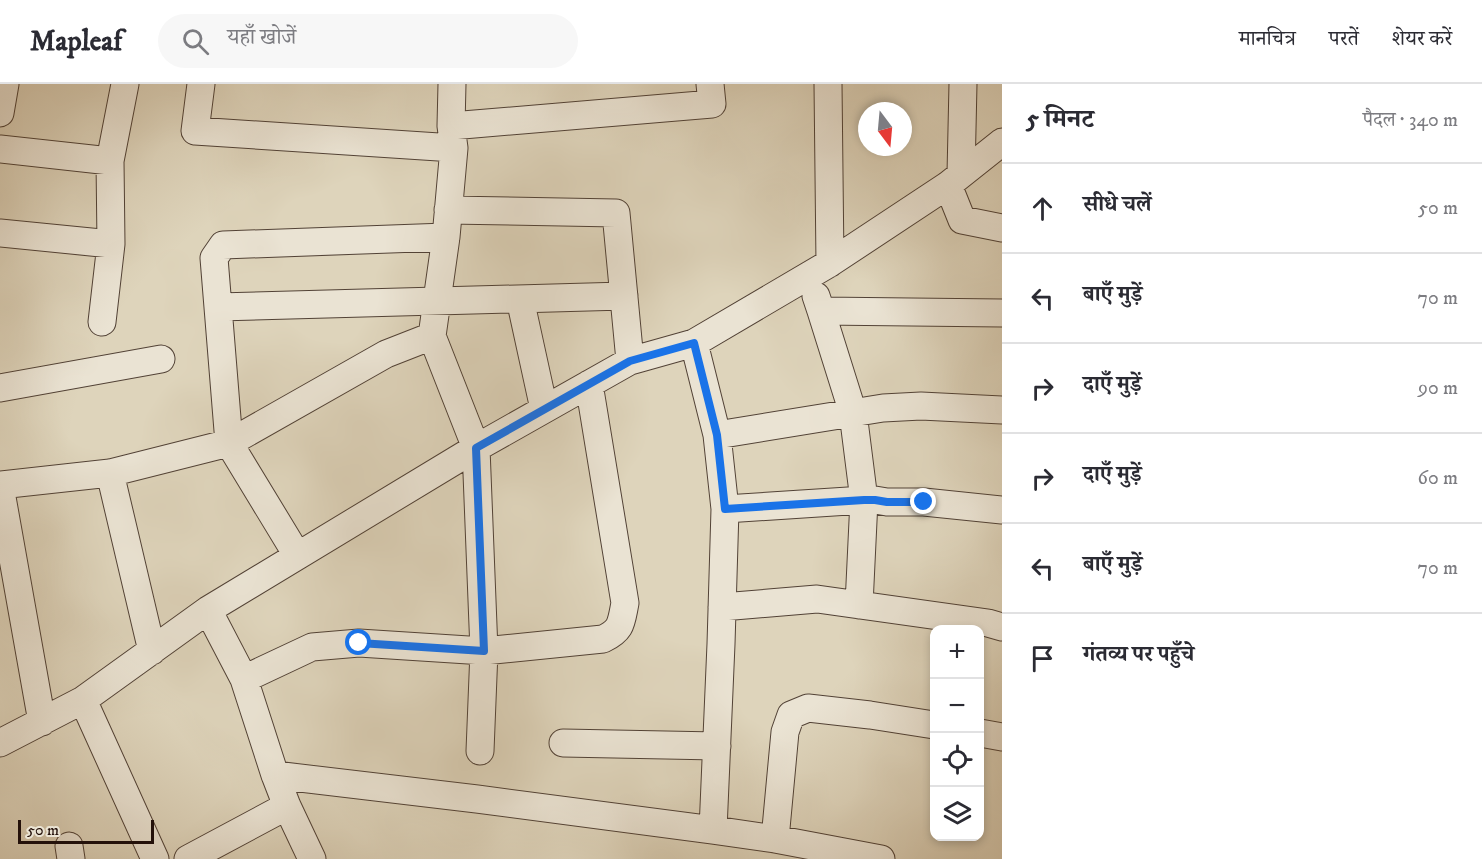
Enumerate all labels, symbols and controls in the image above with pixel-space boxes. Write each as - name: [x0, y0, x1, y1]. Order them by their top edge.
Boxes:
- search box: [158, 14, 578, 68]
- text: Mapleaf: [30, 24, 122, 59]
- text: यहाँ खोजें: [227, 24, 296, 51]
- icon: search: [179, 25, 212, 58]
- text: मानचित्र: [1239, 26, 1296, 52]
- text: परतें: [1329, 26, 1359, 52]
- text: शेयर करें: [1392, 26, 1452, 52]
- north arrow: [858, 102, 912, 156]
- text: 5 मिनट: [1026, 103, 1094, 136]
- text: पैदल · 340 m: [1363, 108, 1458, 133]
- text: सीधे चलें: [1083, 191, 1152, 218]
- icon: ahead: [1026, 192, 1059, 225]
- text: 50 m: [1418, 196, 1458, 221]
- text: बाएँ मुड़ें: [1083, 281, 1142, 308]
- icon: left: [1026, 282, 1059, 315]
- text: 70 m: [1417, 286, 1458, 311]
- text: दाएँ मुड़ें: [1083, 371, 1142, 398]
- icon: right: [1026, 372, 1059, 405]
- text: 90 m: [1418, 376, 1458, 401]
- text: दाएँ मुड़ें: [1083, 461, 1142, 488]
- icon: right: [1026, 462, 1059, 495]
- text: 60 m: [1418, 466, 1458, 491]
- route end: [910, 488, 936, 514]
- text: बाएँ मुड़ें: [1083, 551, 1142, 578]
- icon: left: [1026, 552, 1059, 585]
- text: 70 m: [1417, 556, 1458, 581]
- map controls: [930, 625, 984, 841]
- button: +: [930, 625, 984, 679]
- route start: [345, 629, 371, 655]
- text: गंतव्य पर पहुँचे: [1083, 641, 1194, 668]
- icon: arrive: [1026, 642, 1059, 675]
- button: −: [930, 679, 984, 733]
- button: locate: [930, 733, 984, 787]
- button: layers: [930, 787, 984, 841]
- scale bar: [18, 817, 154, 844]
- text: 50 m: [27, 820, 59, 840]

